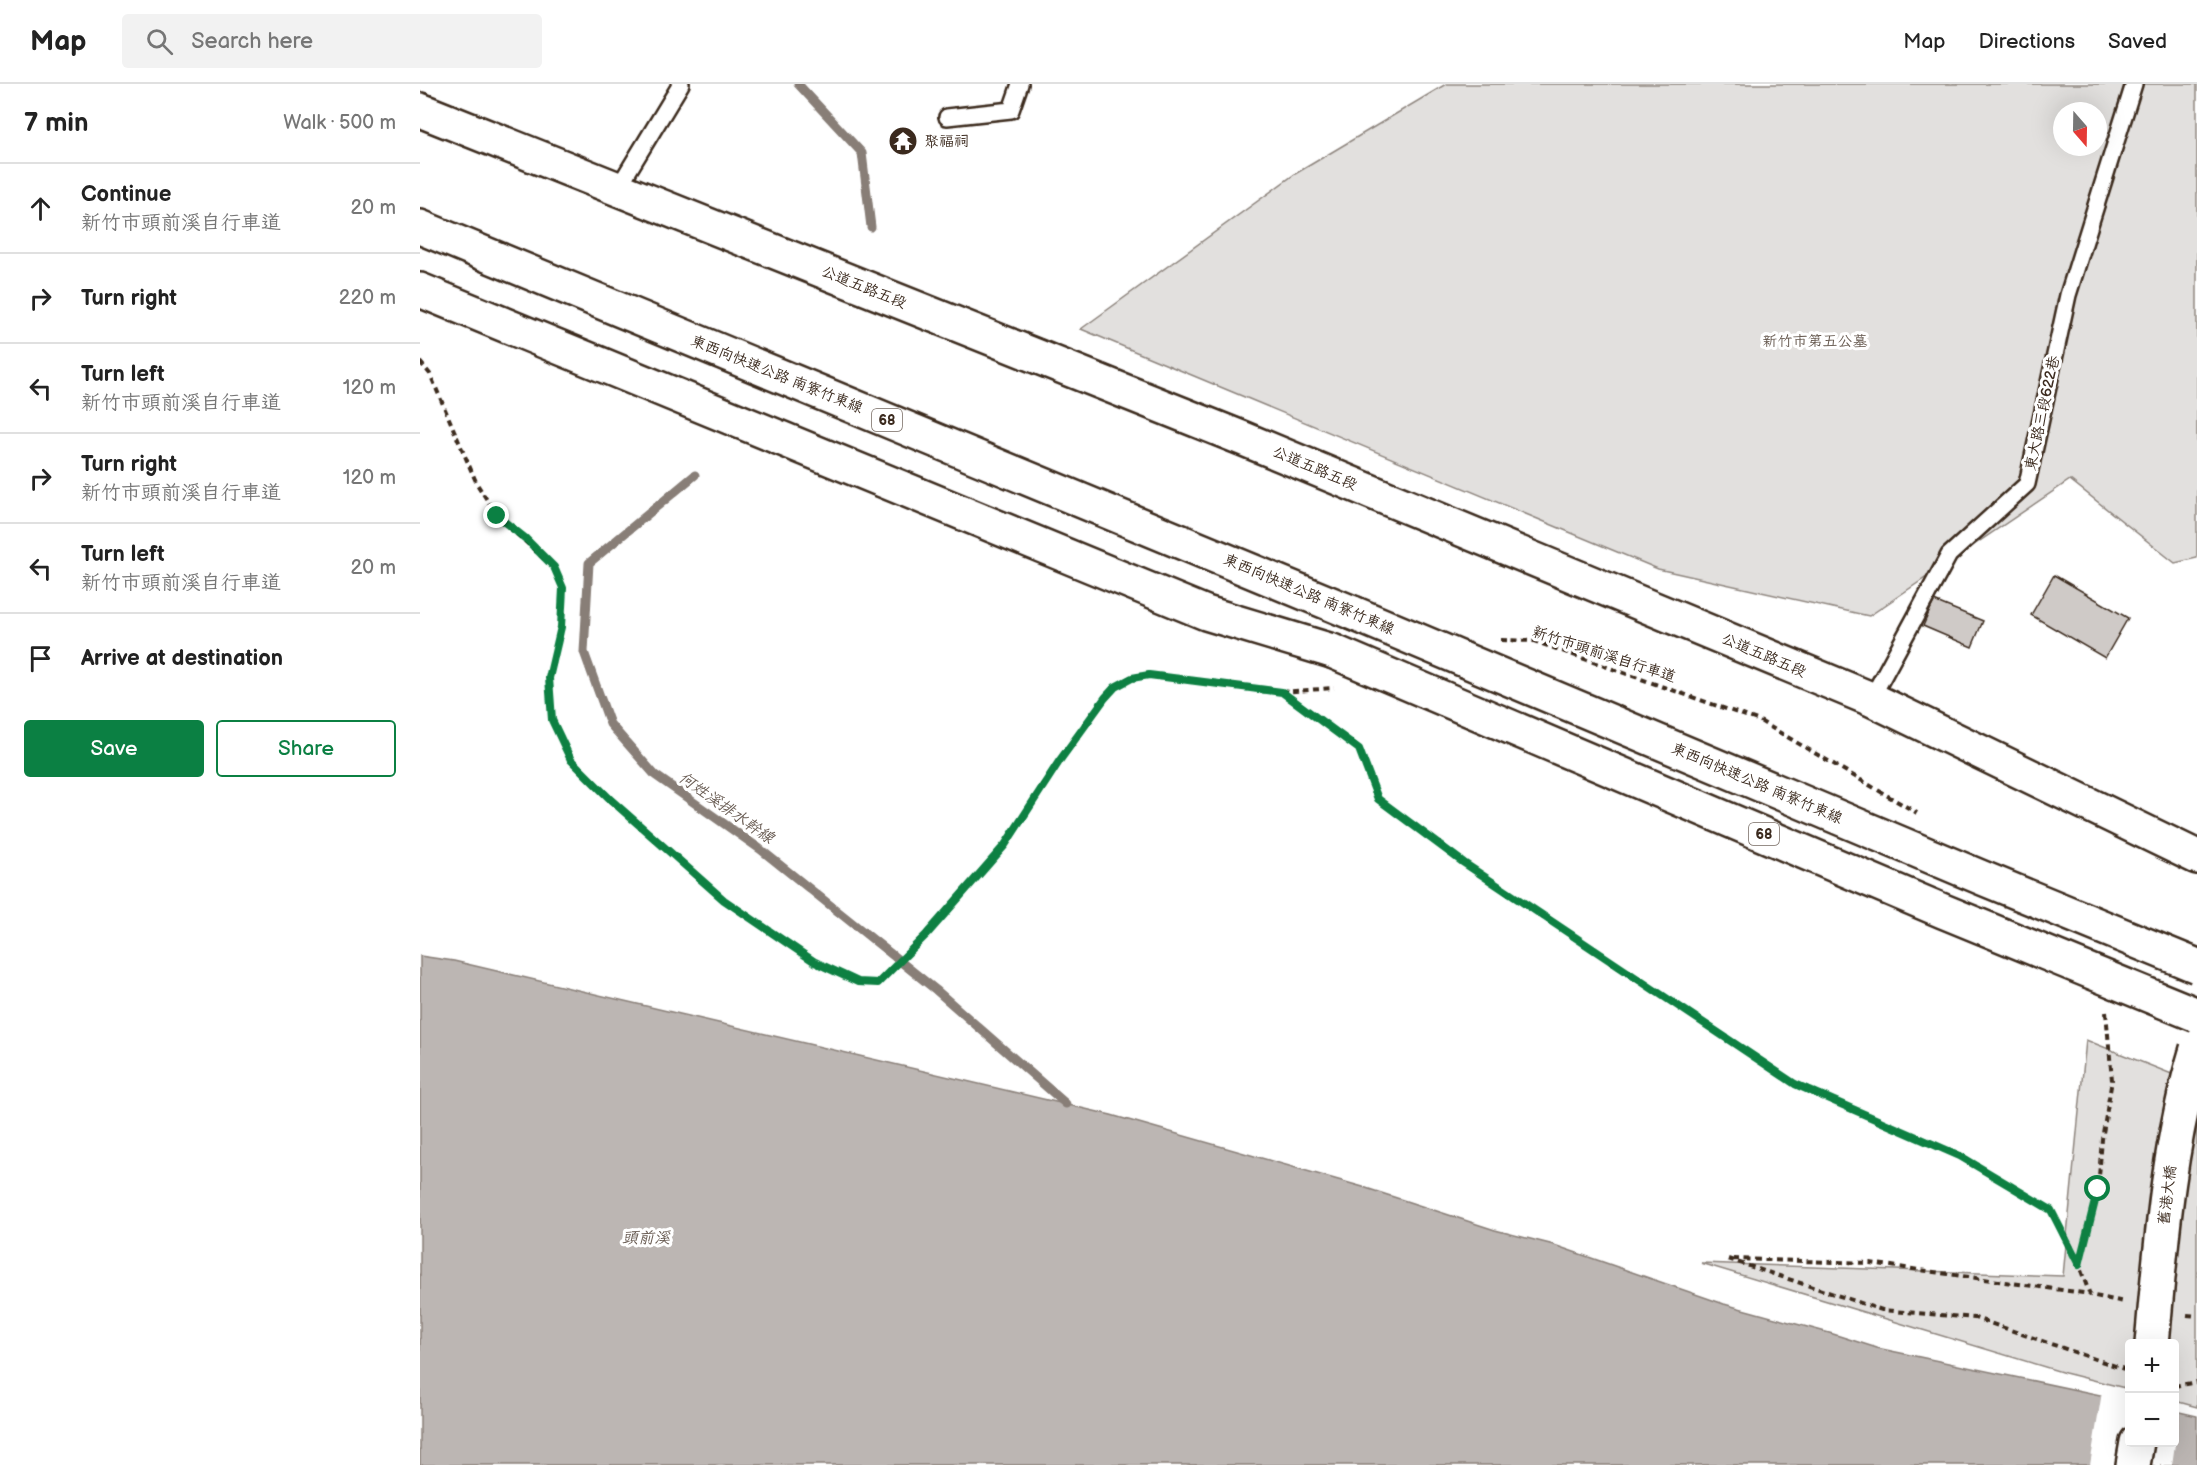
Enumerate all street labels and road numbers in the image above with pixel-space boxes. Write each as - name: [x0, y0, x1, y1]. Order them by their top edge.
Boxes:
- street label: 公道五路五段: [819, 262, 909, 313]
- street label: 東西向快速公路 南寮竹東線: [688, 331, 866, 418]
- street label: 東大路三段622巷: [2021, 354, 2064, 472]
- road number: 68: [872, 409, 902, 431]
- street label: 公道五路五段: [1270, 442, 1360, 495]
- street label: 東西向快速公路 南寮竹東線: [1220, 550, 1397, 639]
- street label: 新竹市頭前溪自行車道: [1530, 622, 1678, 687]
- street label: 公道五路五段: [1719, 629, 1809, 682]
- street label: 東西向快速公路 南寮竹東線: [1668, 739, 1845, 828]
- road number: 68: [1749, 823, 1779, 845]
- street label: 舊港大橋: [2154, 1164, 2181, 1226]

